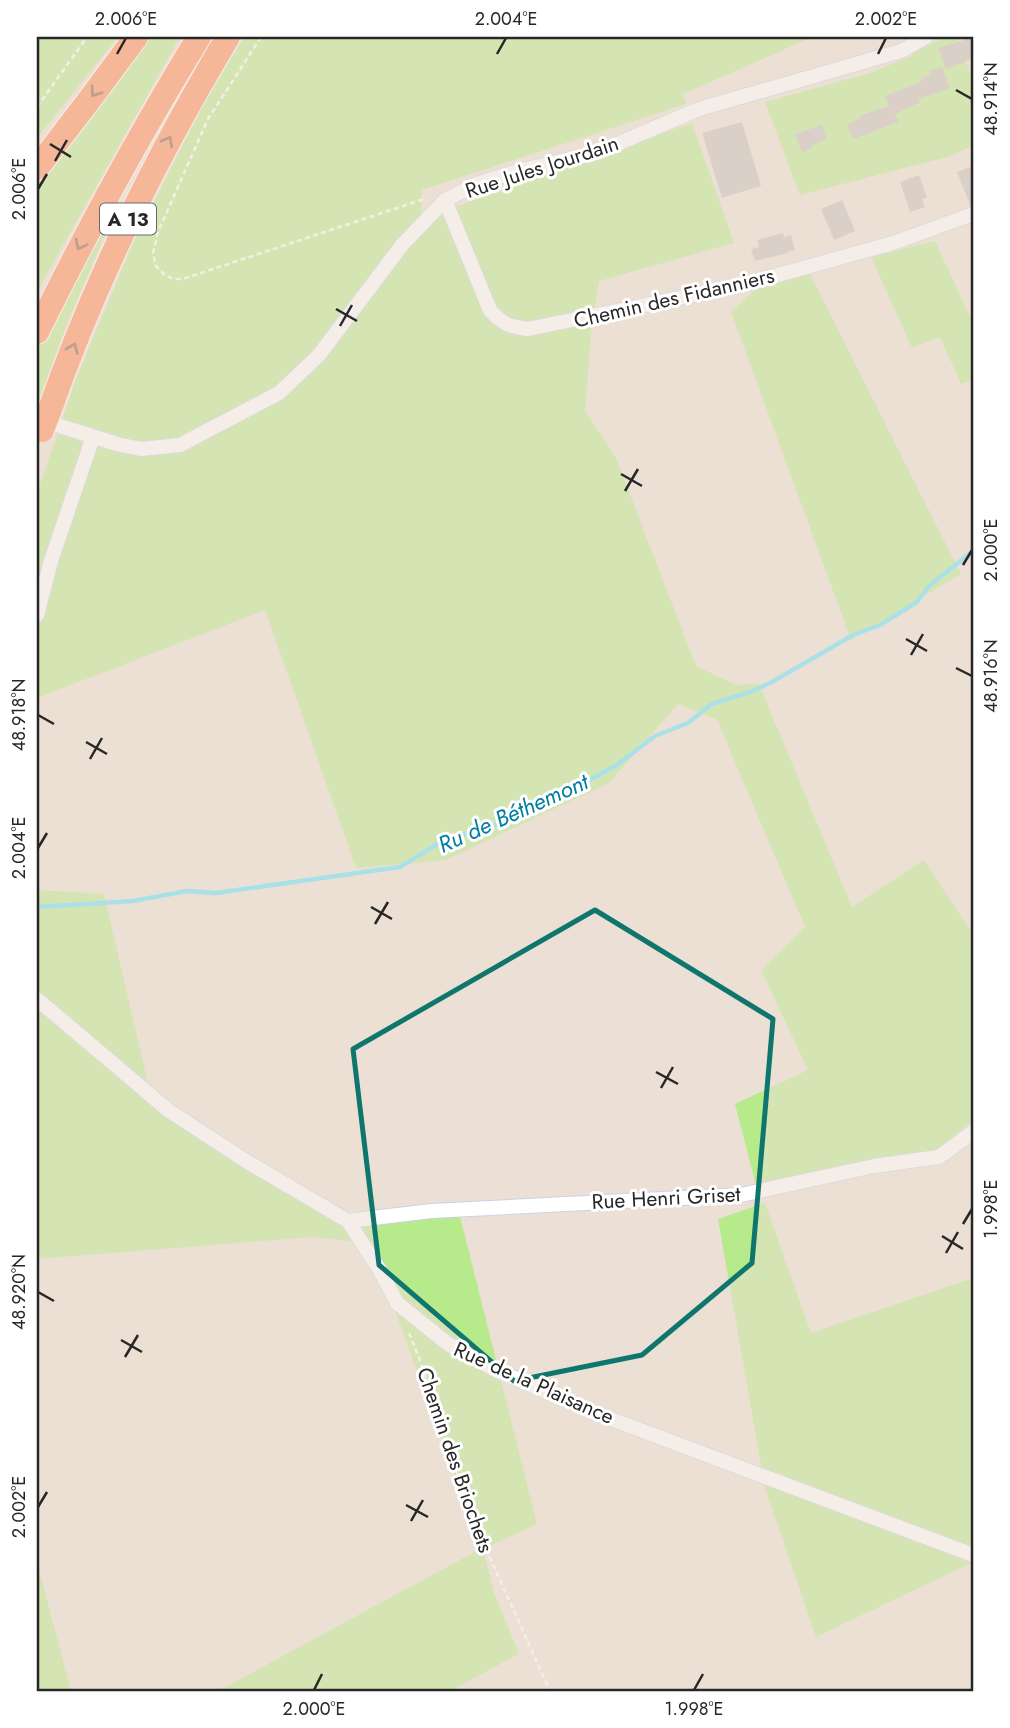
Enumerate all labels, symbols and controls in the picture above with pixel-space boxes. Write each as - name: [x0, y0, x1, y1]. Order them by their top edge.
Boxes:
- text: 2.006°E: [95, 6, 157, 32]
- text: 2.004°E: [475, 6, 537, 32]
- text: 2.002°E: [855, 6, 917, 32]
- text: 48.914°N: [978, 62, 1004, 136]
- one-way arrow: [91, 84, 104, 97]
- street label: Rue Jules Jourdain: [461, 128, 623, 206]
- one-way arrow: [160, 136, 173, 149]
- text: 2.006°E: [6, 158, 32, 220]
- road number: A 13: [100, 204, 156, 234]
- one-way arrow: [75, 238, 89, 250]
- street label: Chemin des Fidanniers: [571, 260, 777, 336]
- one-way arrow: [64, 342, 78, 354]
- text: 2.000°E: [978, 519, 1004, 581]
- text: 48.916°N: [978, 639, 1004, 713]
- text: 48.918°N: [6, 679, 32, 751]
- water label: Ru de Béthemont: [432, 764, 595, 861]
- text: 2.004°E: [6, 817, 32, 879]
- street label: Rue Henri Griset: [591, 1179, 741, 1217]
- text: 1.998°E: [978, 1180, 1004, 1238]
- text: 48.920°N: [6, 1254, 32, 1330]
- street label: Rue de la Plaisance: [449, 1334, 619, 1432]
- street label: Chemin des Briochets: [409, 1363, 501, 1557]
- text: 2.002°E: [6, 1476, 32, 1538]
- text: 2.000°E: [283, 1696, 345, 1722]
- text: 1.998°E: [665, 1696, 723, 1722]

